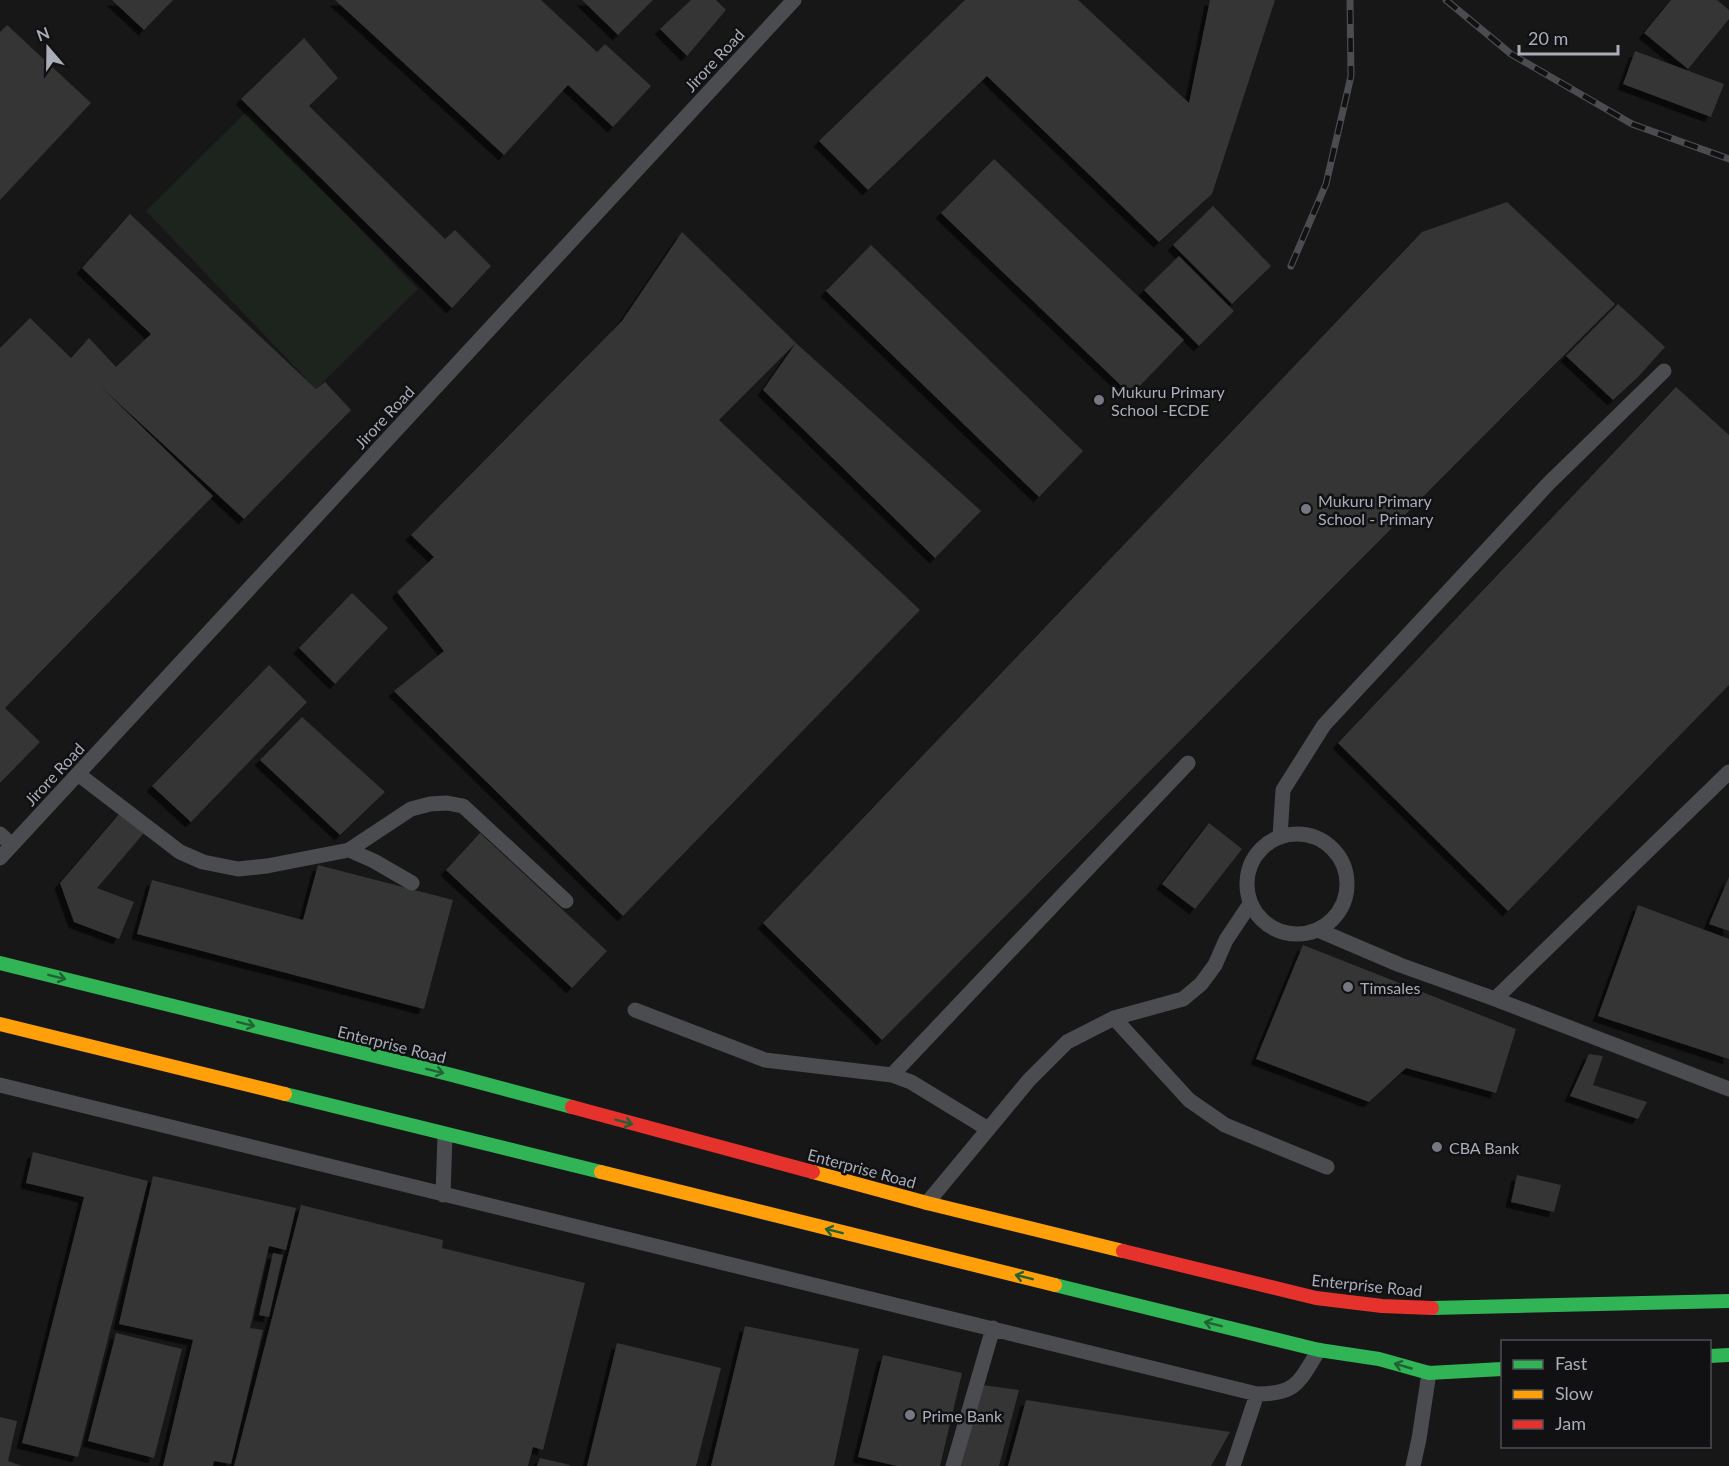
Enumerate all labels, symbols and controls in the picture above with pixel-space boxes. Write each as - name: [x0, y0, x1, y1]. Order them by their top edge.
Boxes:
- north arrow: [18, 18, 78, 78]
- scale bar: [1519, 18, 1618, 56]
- text: N: [34, 22, 52, 44]
- street label: Jirore Road: [680, 25, 748, 95]
- text: 20 m: [1528, 27, 1568, 49]
- street label: Jirore Road: [350, 382, 418, 452]
- place label: Mukuru Primary School -ECDE: [1111, 382, 1226, 419]
- marker: Mukuru Primary School -ECDE: [1092, 393, 1106, 407]
- place label: Mukuru Primary School - Primary: [1318, 491, 1434, 528]
- marker: Mukuru Primary School - Primary: [1299, 502, 1313, 516]
- street label: Jirore Road: [20, 739, 88, 809]
- one-way arrow: [47, 972, 66, 984]
- place label: Timsales: [1360, 978, 1421, 997]
- marker: Timsales: [1341, 980, 1355, 994]
- one-way arrow: [236, 1019, 255, 1031]
- street label: Enterprise Road: [336, 1021, 448, 1067]
- one-way arrow: [425, 1066, 444, 1078]
- one-way arrow: [614, 1117, 633, 1128]
- place label: CBA Bank: [1449, 1138, 1520, 1157]
- marker: CBA Bank: [1430, 1140, 1444, 1154]
- street label: Enterprise Road: [806, 1144, 918, 1192]
- one-way arrow: [825, 1224, 844, 1236]
- street label: Enterprise Road: [1311, 1270, 1423, 1300]
- one-way arrow: [1014, 1271, 1033, 1283]
- one-way arrow: [1204, 1318, 1223, 1330]
- legend: [1501, 1340, 1711, 1448]
- text: Fast: [1555, 1352, 1588, 1374]
- one-way arrow: [1394, 1359, 1413, 1371]
- text: Slow: [1555, 1382, 1593, 1404]
- place label: Prime Bank: [922, 1406, 1003, 1425]
- marker: Prime Bank: [903, 1408, 917, 1422]
- text: Jam: [1555, 1412, 1586, 1434]

